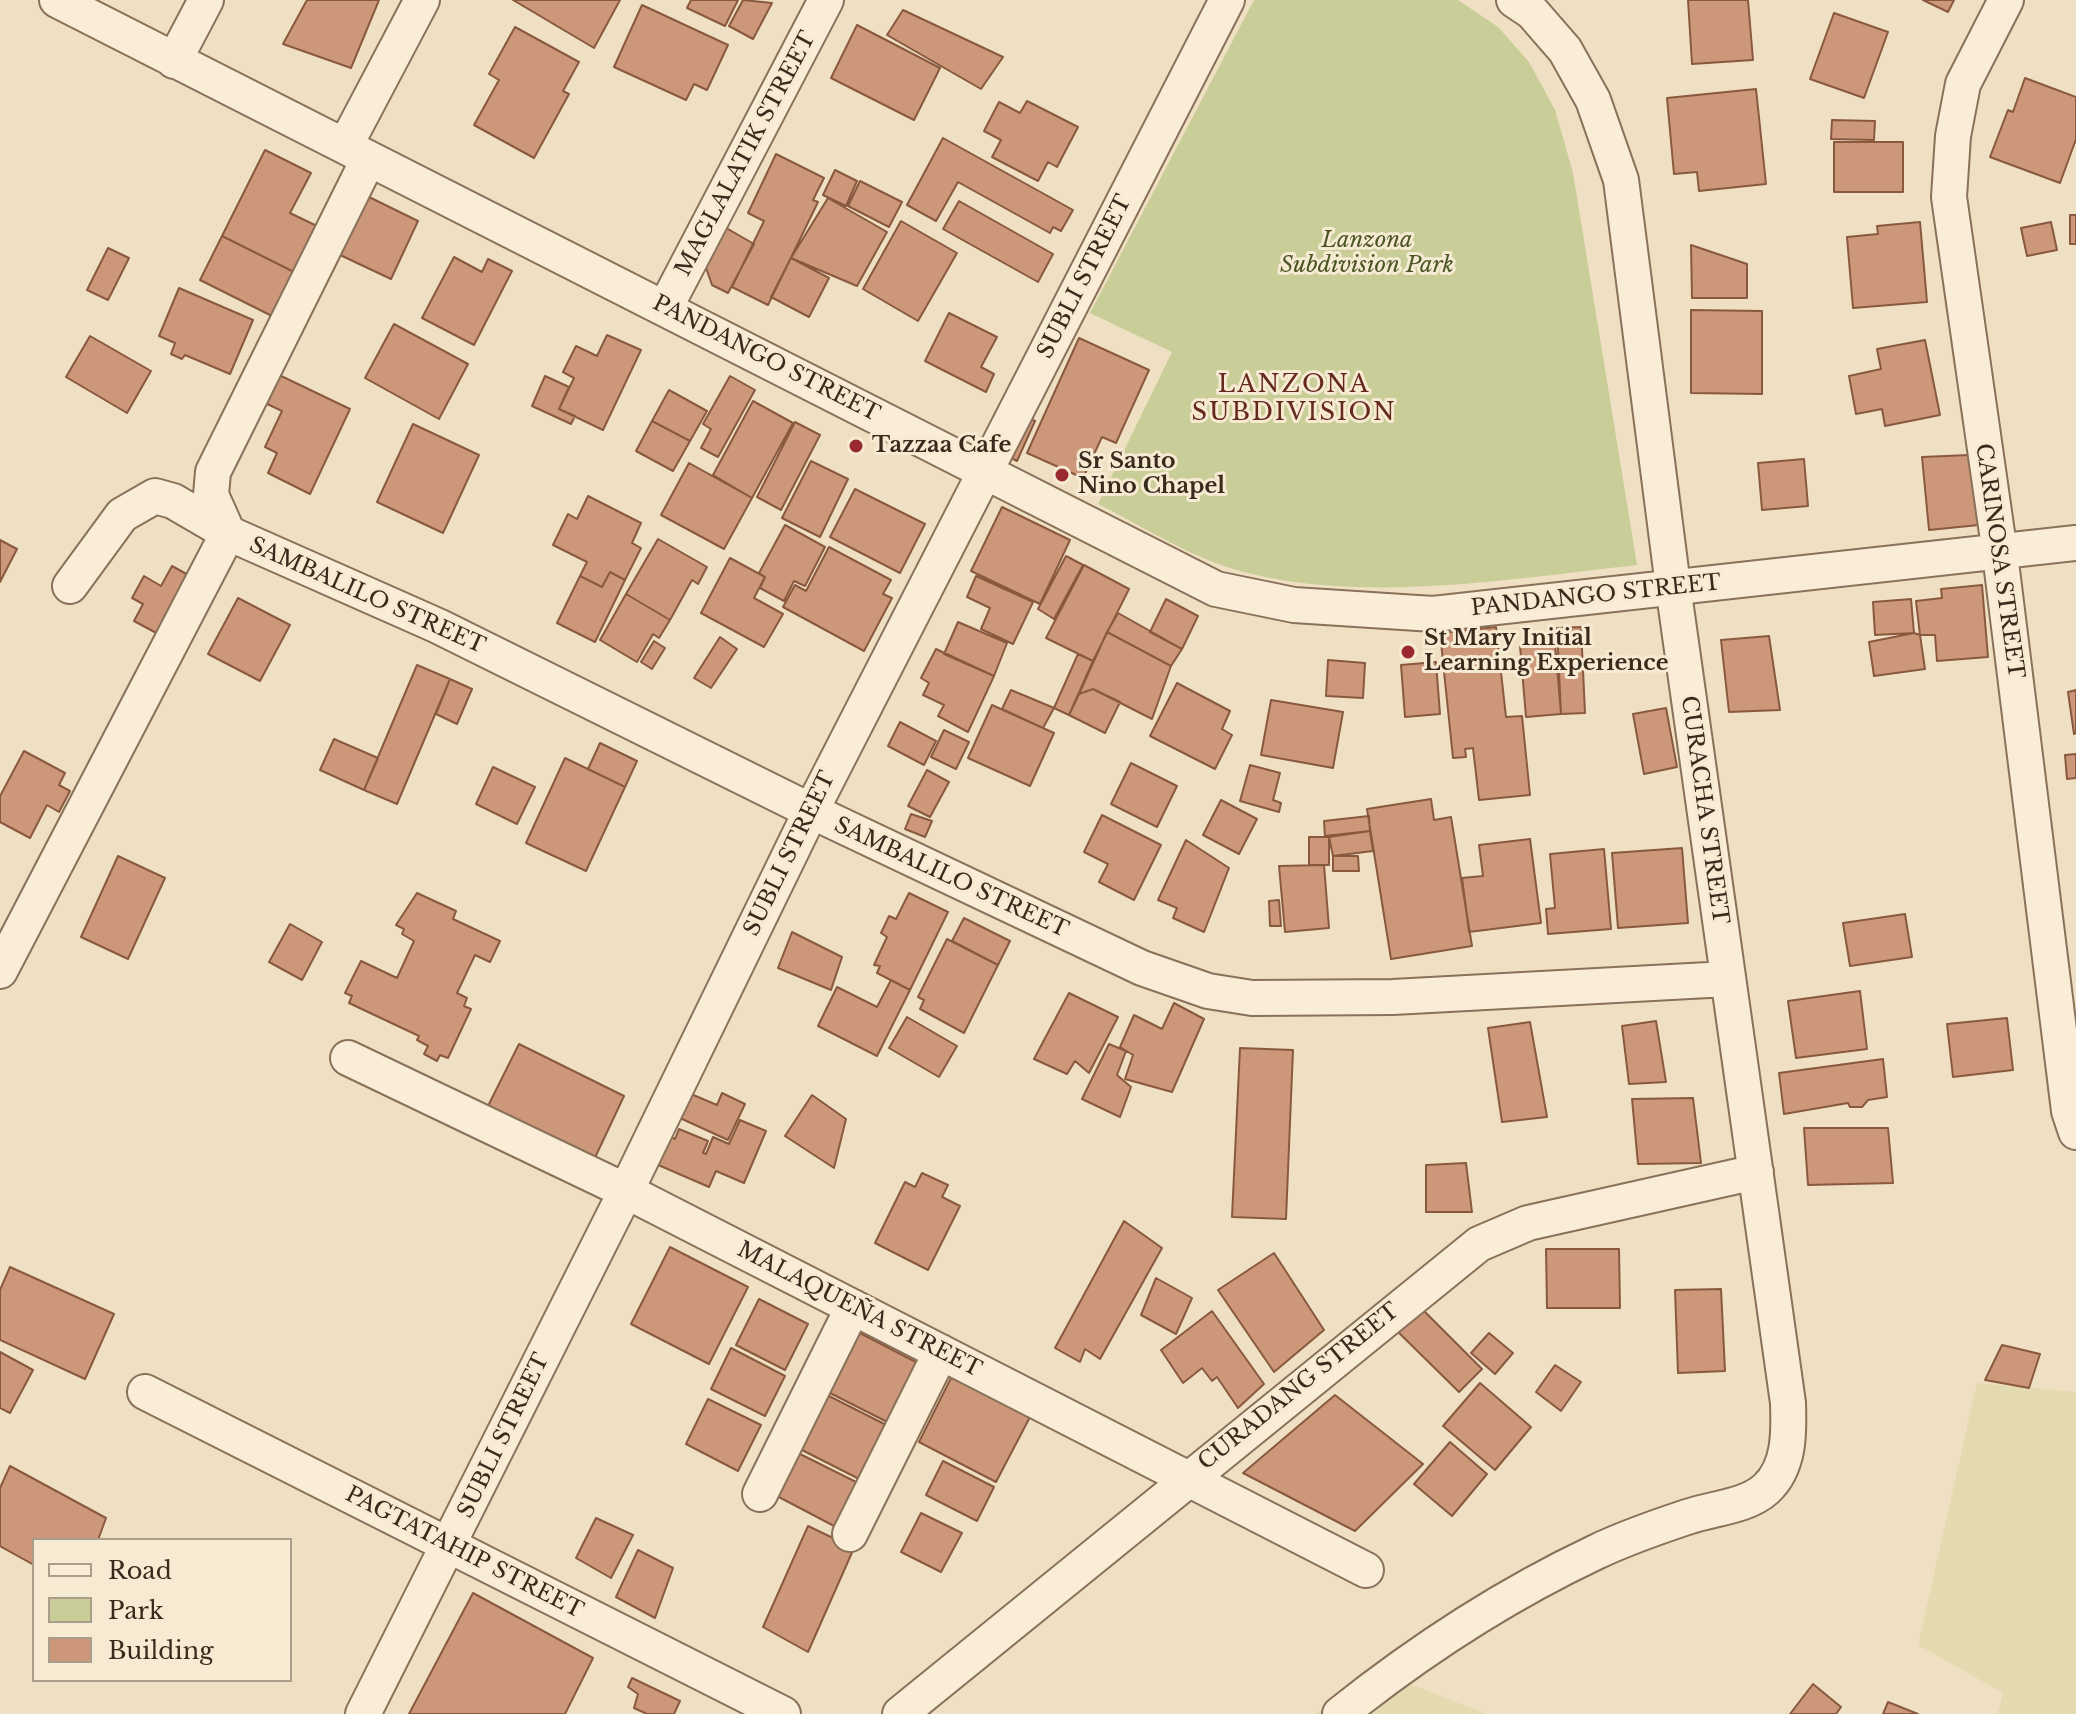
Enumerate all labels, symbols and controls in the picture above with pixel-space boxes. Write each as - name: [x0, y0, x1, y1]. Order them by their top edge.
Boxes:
- street label: MAGLALATIK STREET: [670, 27, 822, 281]
- street label: SUBLI STREET: [1032, 191, 1138, 363]
- park label: Lanzona Subdivision Park: [1280, 228, 1454, 280]
- street label: PANDANGO STREET: [648, 290, 884, 428]
- district label: LANZONA SUBDIVISION: [1191, 371, 1397, 427]
- place label: Tazzaa Cafe: [872, 433, 1011, 459]
- marker: Tazzaa Cafe: [847, 437, 865, 455]
- street label: CARINOSA STREET: [1969, 442, 2029, 680]
- place label: Sr Santo Nino Chapel: [1078, 449, 1225, 500]
- marker: Sr Santo Nino Chapel: [1053, 466, 1071, 484]
- street label: SAMBALILO STREET: [245, 532, 489, 660]
- street label: PANDANGO STREET: [1470, 570, 1722, 622]
- place label: St Mary Initial Learning Experience: [1424, 626, 1669, 678]
- marker: St Mary Initial Learning Experience: [1399, 643, 1417, 661]
- street label: CURACHA STREET: [1675, 694, 1733, 926]
- street label: SUBLI STREET: [739, 767, 841, 941]
- street label: SAMBALILO STREET: [830, 812, 1072, 944]
- street label: MALAQUEÑA STREET: [732, 1237, 986, 1383]
- street label: CURADANG STREET: [1193, 1298, 1405, 1476]
- street label: SUBLI STREET: [453, 1349, 555, 1523]
- street label: PAGTATAHIP STREET: [341, 1481, 587, 1625]
- legend: [32, 1538, 292, 1682]
- text: Road: [108, 1556, 172, 1585]
- text: Park: [108, 1596, 164, 1625]
- text: Building: [108, 1636, 214, 1665]

